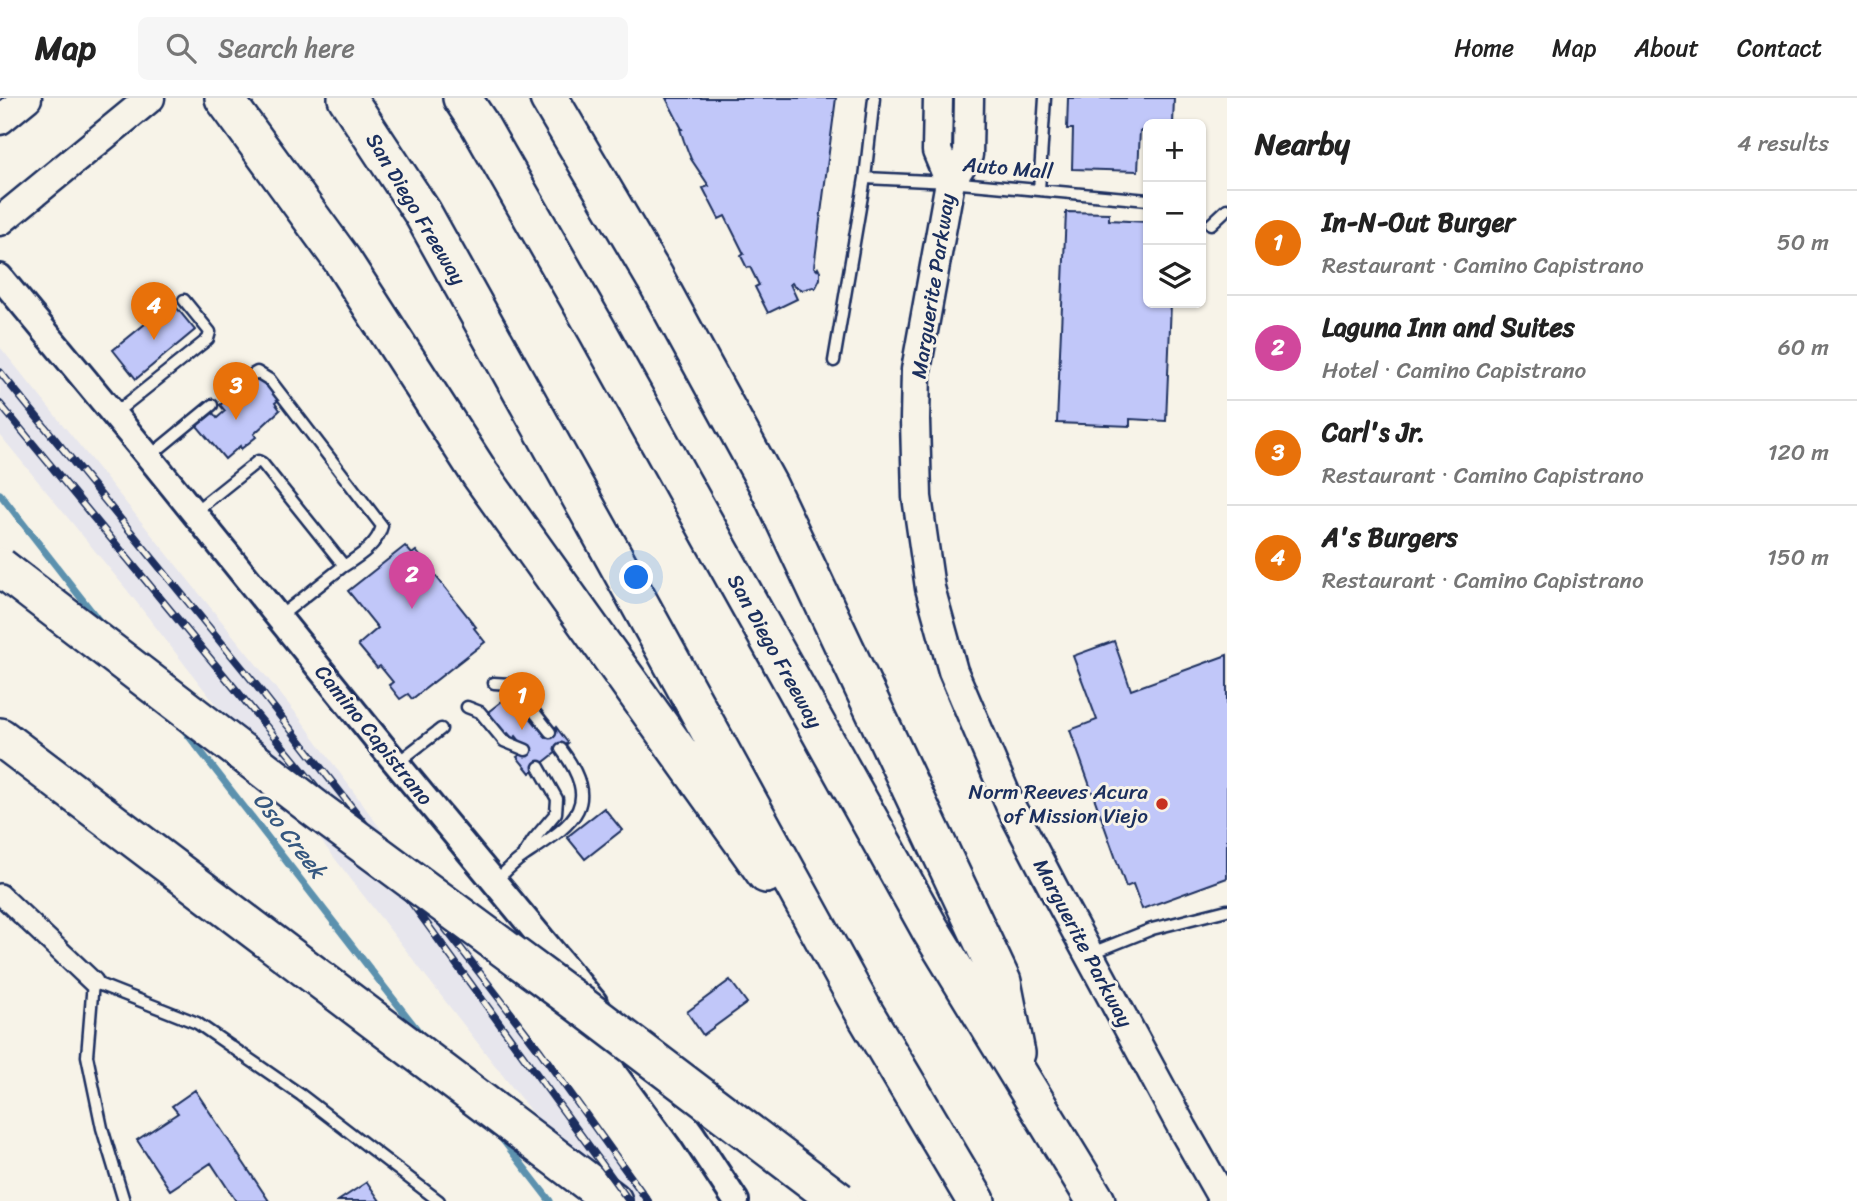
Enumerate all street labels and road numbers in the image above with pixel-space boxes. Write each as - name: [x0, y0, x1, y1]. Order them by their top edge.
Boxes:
- street label: San Diego Freeway: [355, 125, 477, 293]
- street label: Auto Mall: [961, 145, 1055, 191]
- street label: Marguerite Parkway: [900, 191, 966, 381]
- street label: San Diego Freeway: [717, 566, 834, 736]
- street label: Camino Capistrano: [305, 656, 443, 815]
- street label: Marguerite Parkway: [1022, 851, 1144, 1035]

